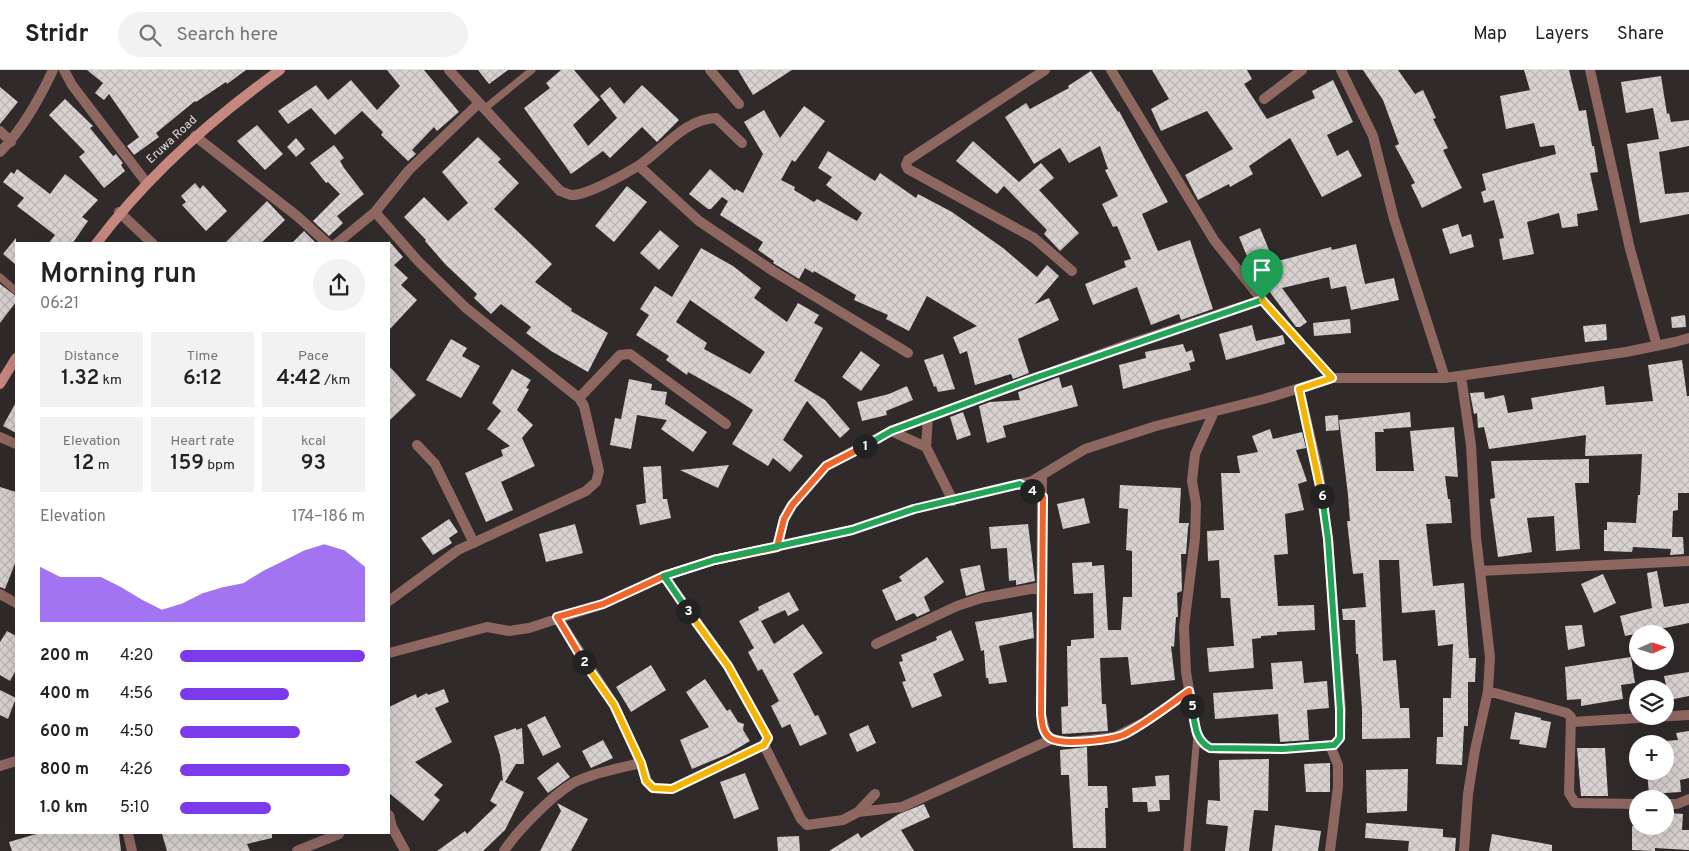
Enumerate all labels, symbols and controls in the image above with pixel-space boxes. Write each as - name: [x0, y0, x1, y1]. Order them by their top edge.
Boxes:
- search box: [118, 12, 468, 57]
- text: Stridr: [25, 20, 88, 50]
- icon: search: [136, 21, 164, 49]
- text: Search here: [176, 23, 278, 47]
- text: Map: [1473, 23, 1507, 46]
- text: Layers: [1535, 23, 1589, 46]
- text: Share: [1617, 23, 1664, 46]
- street label: Eruwa Road: [143, 112, 201, 168]
- pin: [1241, 249, 1283, 300]
- icon: arrive: [1248, 256, 1276, 284]
- text: Morning run: [40, 257, 197, 293]
- button: share: [313, 259, 365, 311]
- text: 06:21: [40, 294, 79, 314]
- text: Distance: [64, 348, 119, 365]
- text: Time: [187, 348, 218, 365]
- text: Pace: [298, 348, 329, 365]
- text: 1.32: [61, 365, 99, 392]
- text: 6:12: [183, 365, 222, 392]
- text: 4:42: [277, 365, 321, 392]
- text: km: [99, 372, 122, 389]
- text: /km: [321, 372, 350, 389]
- text: Elevation: [63, 433, 120, 450]
- text: Heart rate: [170, 433, 235, 450]
- text: kcal: [301, 433, 326, 450]
- pin: 1: [852, 434, 878, 458]
- text: 1: [863, 438, 868, 455]
- text: 12: [73, 450, 94, 477]
- text: 159: [170, 450, 204, 477]
- text: 93: [301, 450, 326, 477]
- text: m: [94, 457, 110, 474]
- text: bpm: [204, 457, 235, 474]
- pin: 4: [1020, 478, 1044, 504]
- text: 4: [1028, 483, 1037, 500]
- pin: 6: [1310, 484, 1334, 508]
- text: 6: [1318, 488, 1327, 505]
- text: Elevation: [40, 507, 106, 527]
- text: 174–186 m: [292, 507, 365, 527]
- pin: 3: [676, 598, 700, 624]
- text: 3: [684, 603, 693, 620]
- north arrow: [1629, 625, 1674, 670]
- map controls: [1629, 625, 1674, 835]
- text: 200 m: [40, 646, 89, 666]
- text: 4:20: [120, 646, 154, 666]
- pin: 2: [572, 650, 596, 674]
- text: 2: [580, 654, 589, 671]
- button: layers: [1629, 680, 1674, 725]
- text: 400 m: [40, 684, 89, 704]
- text: 4:56: [120, 684, 153, 704]
- pin: 5: [1180, 694, 1204, 718]
- text: 5: [1188, 698, 1197, 715]
- text: 600 m: [40, 722, 89, 742]
- text: 4:50: [120, 722, 154, 742]
- button: +: [1629, 735, 1674, 780]
- text: 800 m: [40, 760, 89, 780]
- text: 4:26: [120, 760, 153, 780]
- button: −: [1629, 790, 1674, 835]
- text: 1.0 km: [40, 798, 88, 818]
- text: 5:10: [120, 798, 150, 818]

